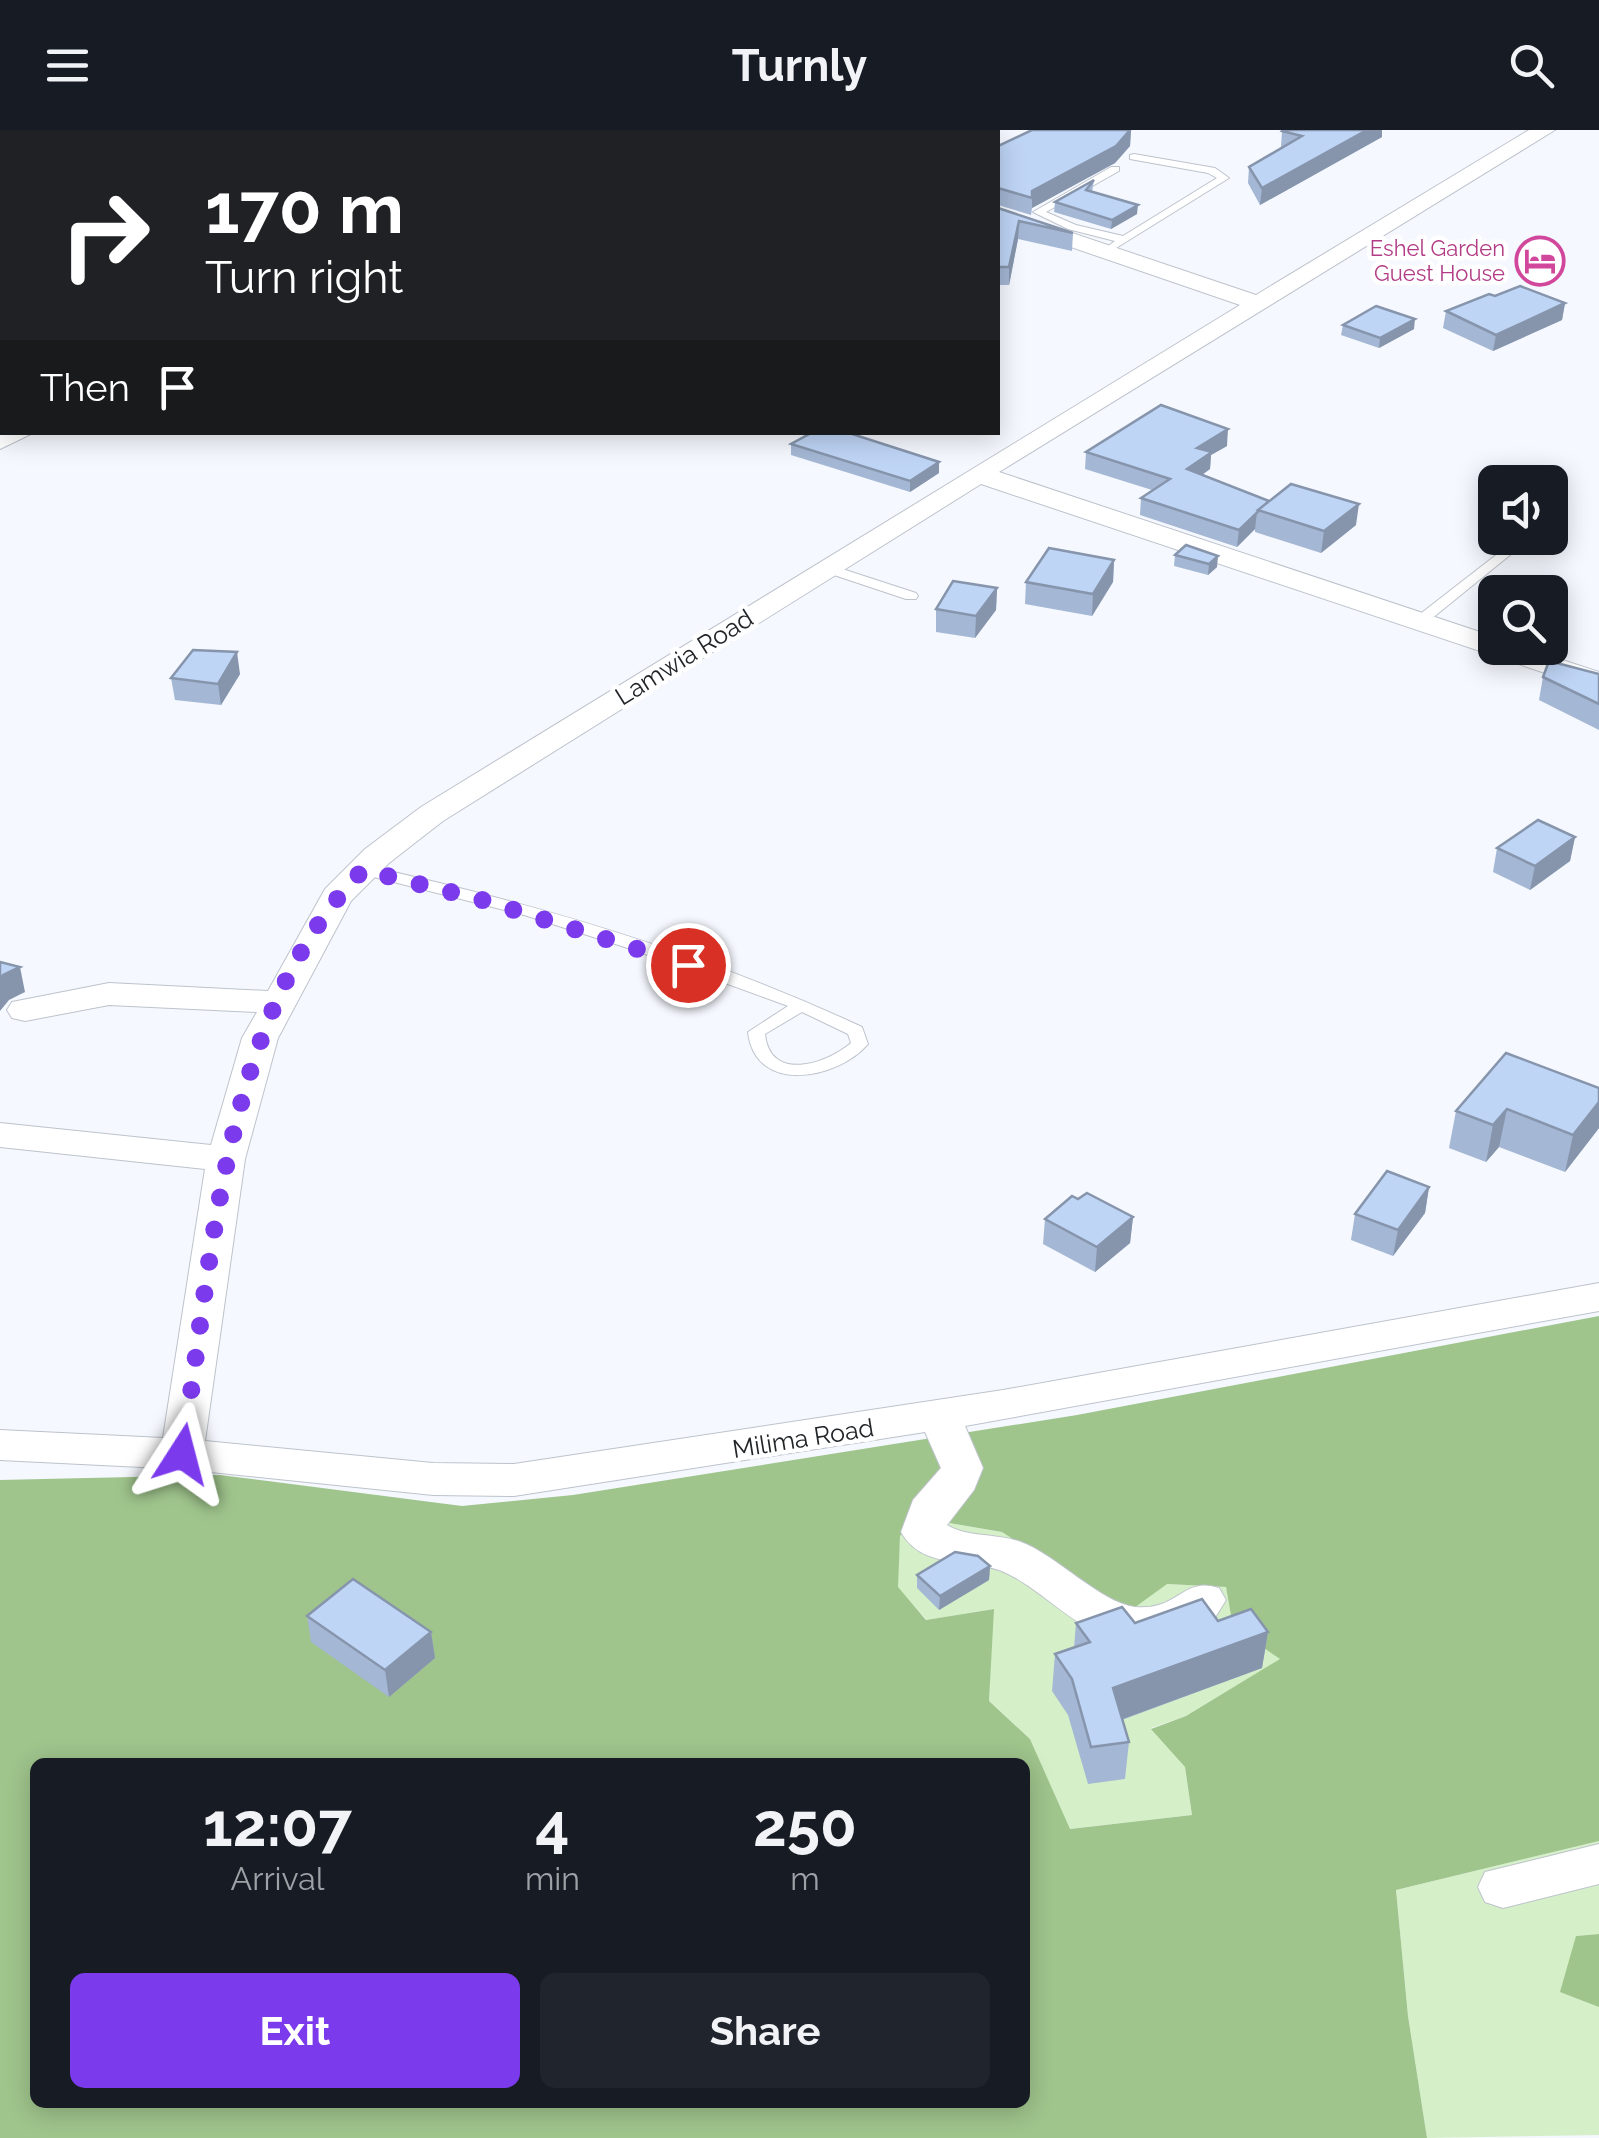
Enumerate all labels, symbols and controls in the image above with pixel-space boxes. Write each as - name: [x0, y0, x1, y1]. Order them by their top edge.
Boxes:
- icon: menu: [40, 38, 95, 93]
- icon: search: [1504, 38, 1559, 93]
- text: Turnly: [732, 39, 867, 92]
- text: 170 m: [205, 167, 404, 249]
- icon: right: [40, 170, 170, 300]
- place label: Eshel Garden Guest House: [1370, 235, 1505, 286]
- hotel icon: Eshel Garden Guest House: [1514, 235, 1566, 287]
- text: Turn right: [205, 251, 403, 304]
- icon: arrive: [150, 360, 205, 415]
- text: Then: [40, 365, 130, 410]
- map controls: [1478, 465, 1568, 665]
- button: sound: [1478, 465, 1568, 555]
- button: search: [1478, 575, 1568, 665]
- street label: Lamwia Road: [610, 603, 758, 711]
- pin: [646, 923, 731, 1008]
- icon: arrive: [661, 938, 716, 993]
- position arrow: [130, 1402, 234, 1506]
- street label: Milima Road: [730, 1412, 876, 1464]
- text: 12:07: [203, 1790, 352, 1860]
- text: 4: [535, 1790, 570, 1860]
- text: 250: [753, 1790, 857, 1860]
- text: Arrival: [231, 1860, 324, 1897]
- text: min: [525, 1860, 580, 1897]
- text: m: [790, 1860, 820, 1897]
- button: Exit: [70, 1973, 520, 2088]
- button: Share: [540, 1973, 990, 2088]

